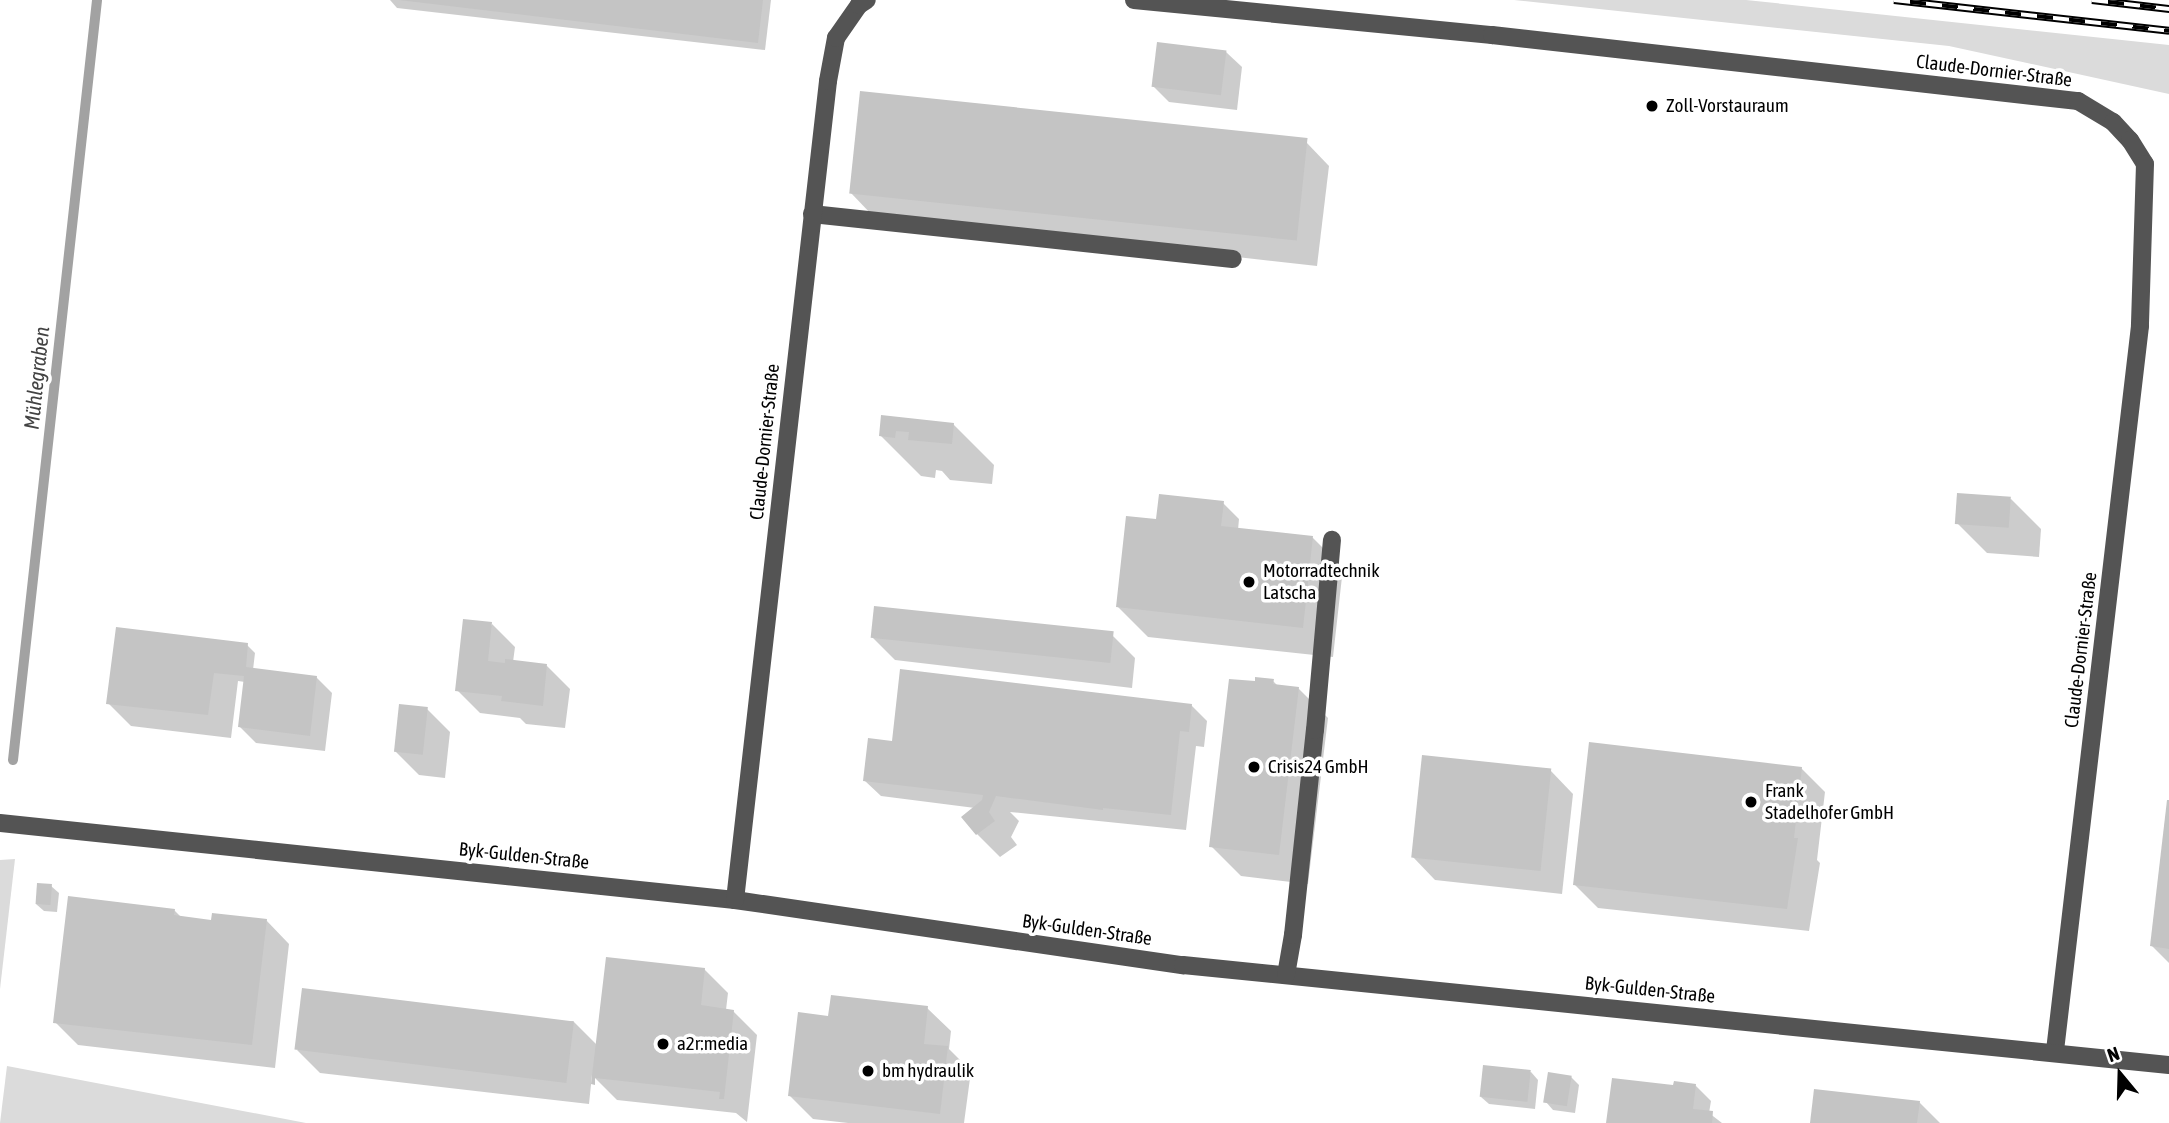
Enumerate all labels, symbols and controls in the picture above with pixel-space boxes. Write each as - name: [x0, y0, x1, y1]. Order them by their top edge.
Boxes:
- street label: Claude-Dornier-Straße: [1915, 50, 2073, 92]
- place label: Zoll-Vorstauraum: [1666, 95, 1789, 117]
- marker: Zoll-Vorstauraum: [1644, 98, 1660, 114]
- water label: Mühlegraben: [18, 325, 54, 431]
- street label: Claude-Dornier-Straße: [745, 363, 785, 521]
- place label: Motorradtechnik Latscha: [1263, 560, 1380, 604]
- street label: Claude-Dornier-Straße: [2060, 571, 2102, 729]
- marker: Motorradtechnik Latscha: [1241, 574, 1257, 590]
- place label: Crisis24 GmbH: [1268, 756, 1369, 778]
- marker: Crisis24 GmbH: [1246, 759, 1262, 775]
- place label: Frank Stadelhofer GmbH: [1765, 780, 1894, 824]
- marker: Frank Stadelhofer GmbH: [1743, 794, 1759, 810]
- street label: Byk-Gulden-Straße: [458, 838, 590, 874]
- street label: Byk-Gulden-Straße: [1021, 910, 1153, 950]
- street label: Byk-Gulden-Straße: [1584, 972, 1716, 1008]
- place label: a2r:media: [677, 1033, 748, 1055]
- marker: a2r:media: [655, 1036, 671, 1052]
- north arrow: [2085, 1039, 2155, 1109]
- text: N: [2104, 1042, 2122, 1066]
- place label: bm hydraulik: [882, 1060, 974, 1082]
- marker: bm hydraulik: [860, 1063, 876, 1079]

